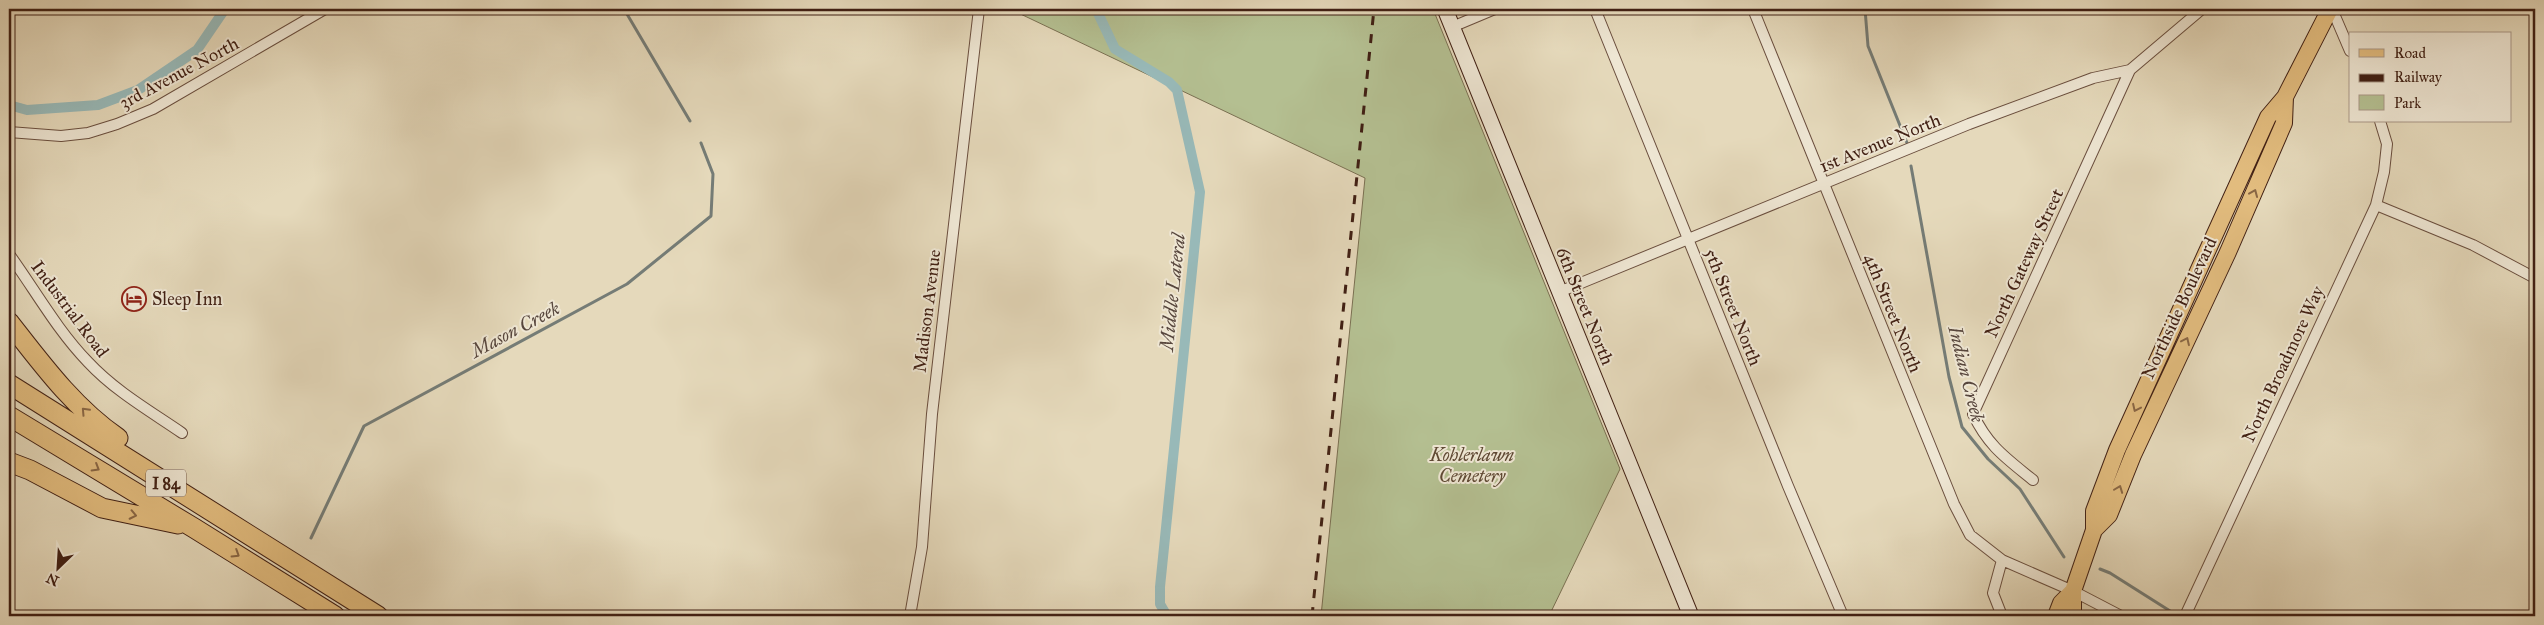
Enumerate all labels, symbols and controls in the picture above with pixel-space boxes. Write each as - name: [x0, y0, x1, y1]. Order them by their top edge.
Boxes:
- street label: 3rd Avenue North: [116, 32, 242, 114]
- legend: [2349, 32, 2512, 122]
- text: Road: [2394, 44, 2426, 62]
- text: Railway: [2394, 68, 2443, 86]
- text: Park: [2394, 94, 2421, 112]
- street label: 1st Avenue North: [1816, 109, 1944, 177]
- street label: North Gateway Street: [1980, 184, 2068, 341]
- one-way arrow: [2247, 189, 2258, 198]
- water label: Middle Lateral: [1155, 230, 1190, 354]
- street label: Northside Boulevard: [2137, 234, 2221, 382]
- street label: 6th Street North: [1551, 244, 1619, 368]
- street label: 5th Street North: [1699, 245, 1767, 369]
- street label: Madison Avenue: [909, 248, 945, 374]
- street label: 4th Street North: [1859, 250, 1927, 376]
- street label: Industrial Road: [26, 256, 114, 362]
- street label: North Broadmore Way: [2237, 282, 2329, 446]
- hotel icon: Sleep Inn: [121, 286, 147, 312]
- place label: Sleep Inn: [152, 288, 222, 310]
- water label: Mason Creek: [465, 296, 564, 363]
- water label: Indian Creek: [1943, 323, 1990, 425]
- one-way arrow: [2180, 337, 2191, 346]
- one-way arrow: [2131, 403, 2142, 412]
- one-way arrow: [82, 408, 91, 417]
- park label: Kohlerlawn Cemetery: [1429, 444, 1515, 487]
- one-way arrow: [90, 462, 99, 472]
- road number: I 84: [146, 469, 186, 496]
- one-way arrow: [2113, 485, 2124, 494]
- one-way arrow: [129, 509, 138, 520]
- north arrow: [32, 542, 82, 592]
- one-way arrow: [230, 547, 239, 557]
- text: N: [44, 569, 62, 590]

